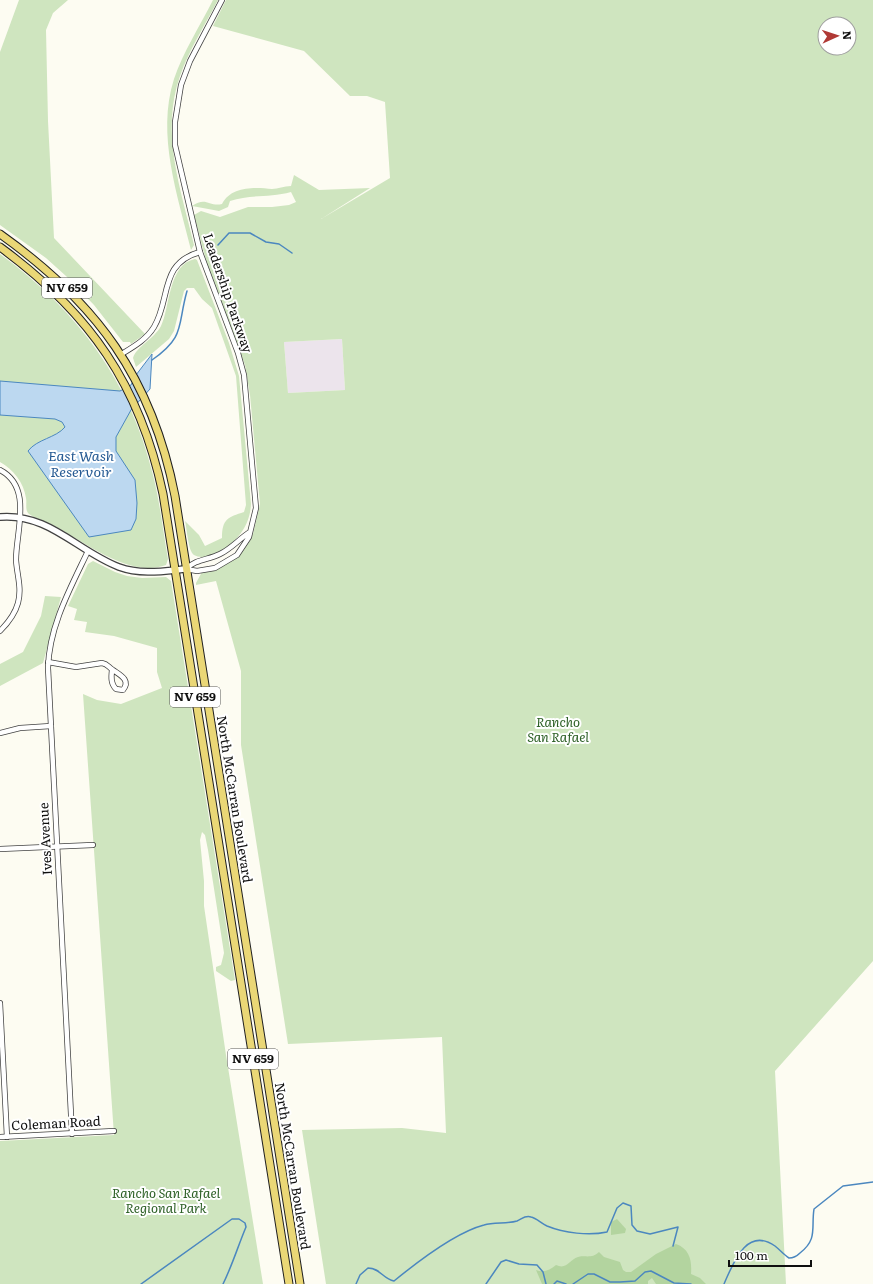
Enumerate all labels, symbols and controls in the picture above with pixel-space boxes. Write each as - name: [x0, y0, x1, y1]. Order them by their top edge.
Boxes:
- north arrow: [817, 16, 857, 56]
- text: N: [840, 30, 856, 40]
- street label: Leadership Parkway: [199, 231, 258, 356]
- road number: NV 659: [42, 278, 92, 298]
- water label: East Wash Reservoir: [48, 445, 115, 481]
- road number: NV 659: [170, 687, 220, 707]
- park label: Rancho San Rafael: [527, 712, 589, 746]
- street label: North McCarran Boulevard: [213, 714, 258, 884]
- street label: Ives Avenue: [33, 802, 56, 876]
- road number: NV 659: [228, 1049, 278, 1069]
- street label: North McCarran Boulevard: [271, 1081, 316, 1251]
- street label: Coleman Road: [11, 1111, 101, 1134]
- park label: Rancho San Rafael Regional Park: [112, 1183, 221, 1217]
- scale bar: [729, 1242, 811, 1268]
- text: 100 m: [735, 1246, 768, 1264]

